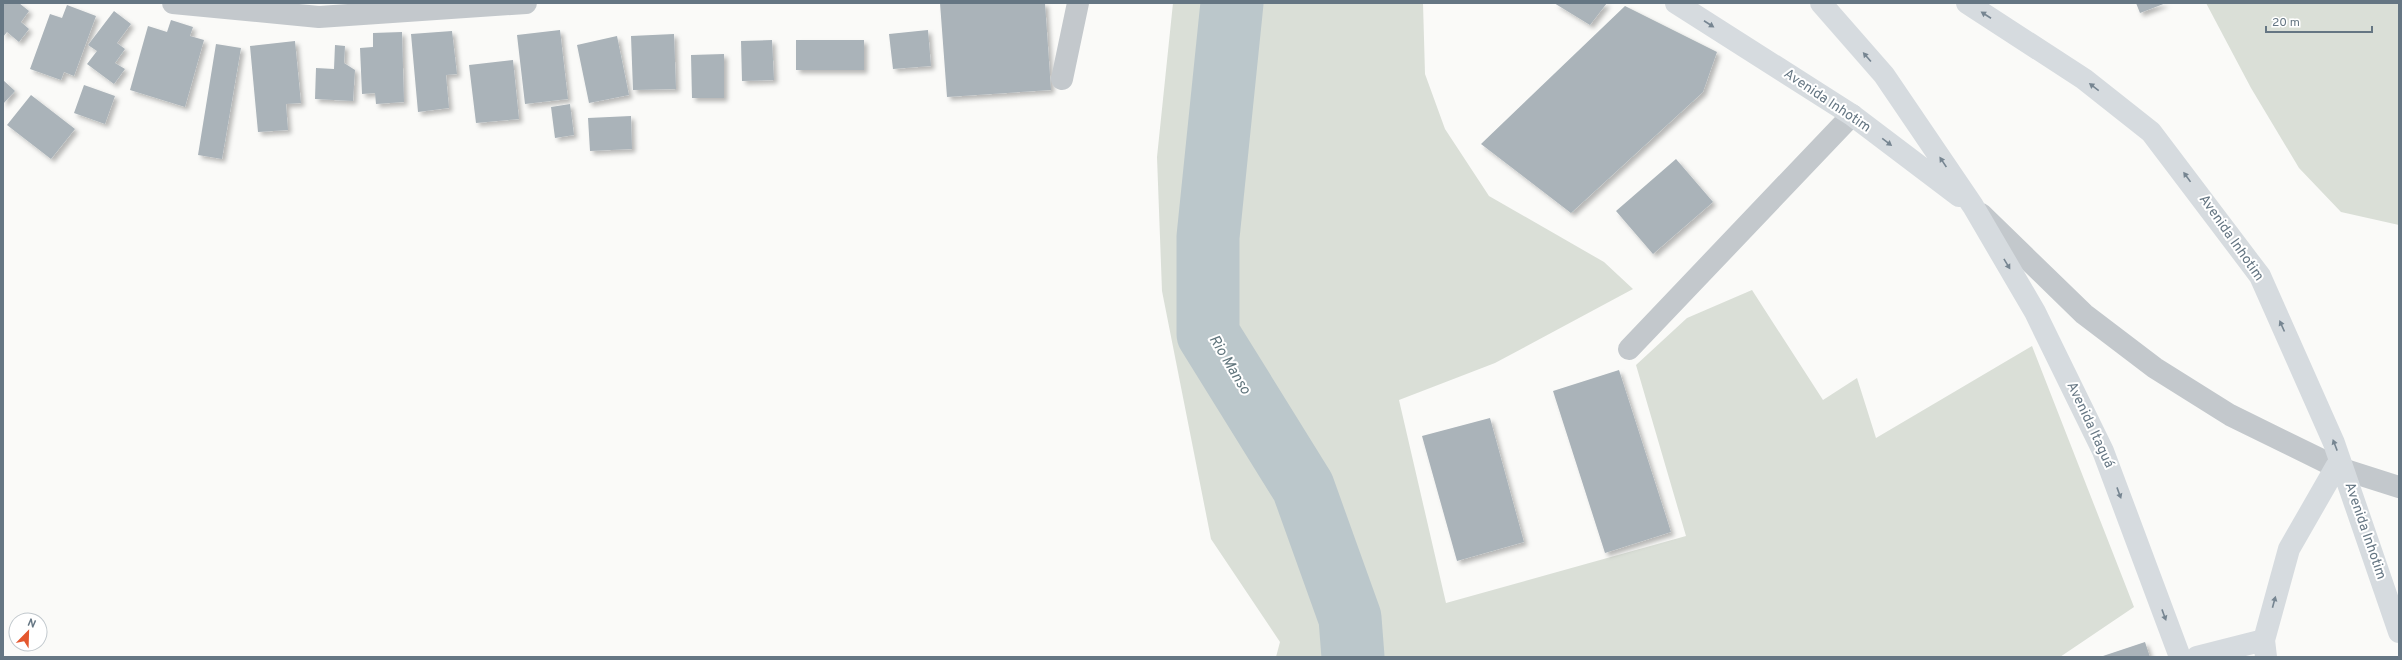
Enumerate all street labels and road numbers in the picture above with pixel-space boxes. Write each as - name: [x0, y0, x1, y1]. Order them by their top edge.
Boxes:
- street label: Avenida Inhotim: [1780, 66, 1874, 136]
- street label: Avenida Inhotim: [2195, 192, 2267, 284]
- street label: Avenida Itaguá: [2063, 379, 2117, 471]
- street label: Avenida Inhotim: [2340, 480, 2390, 582]

